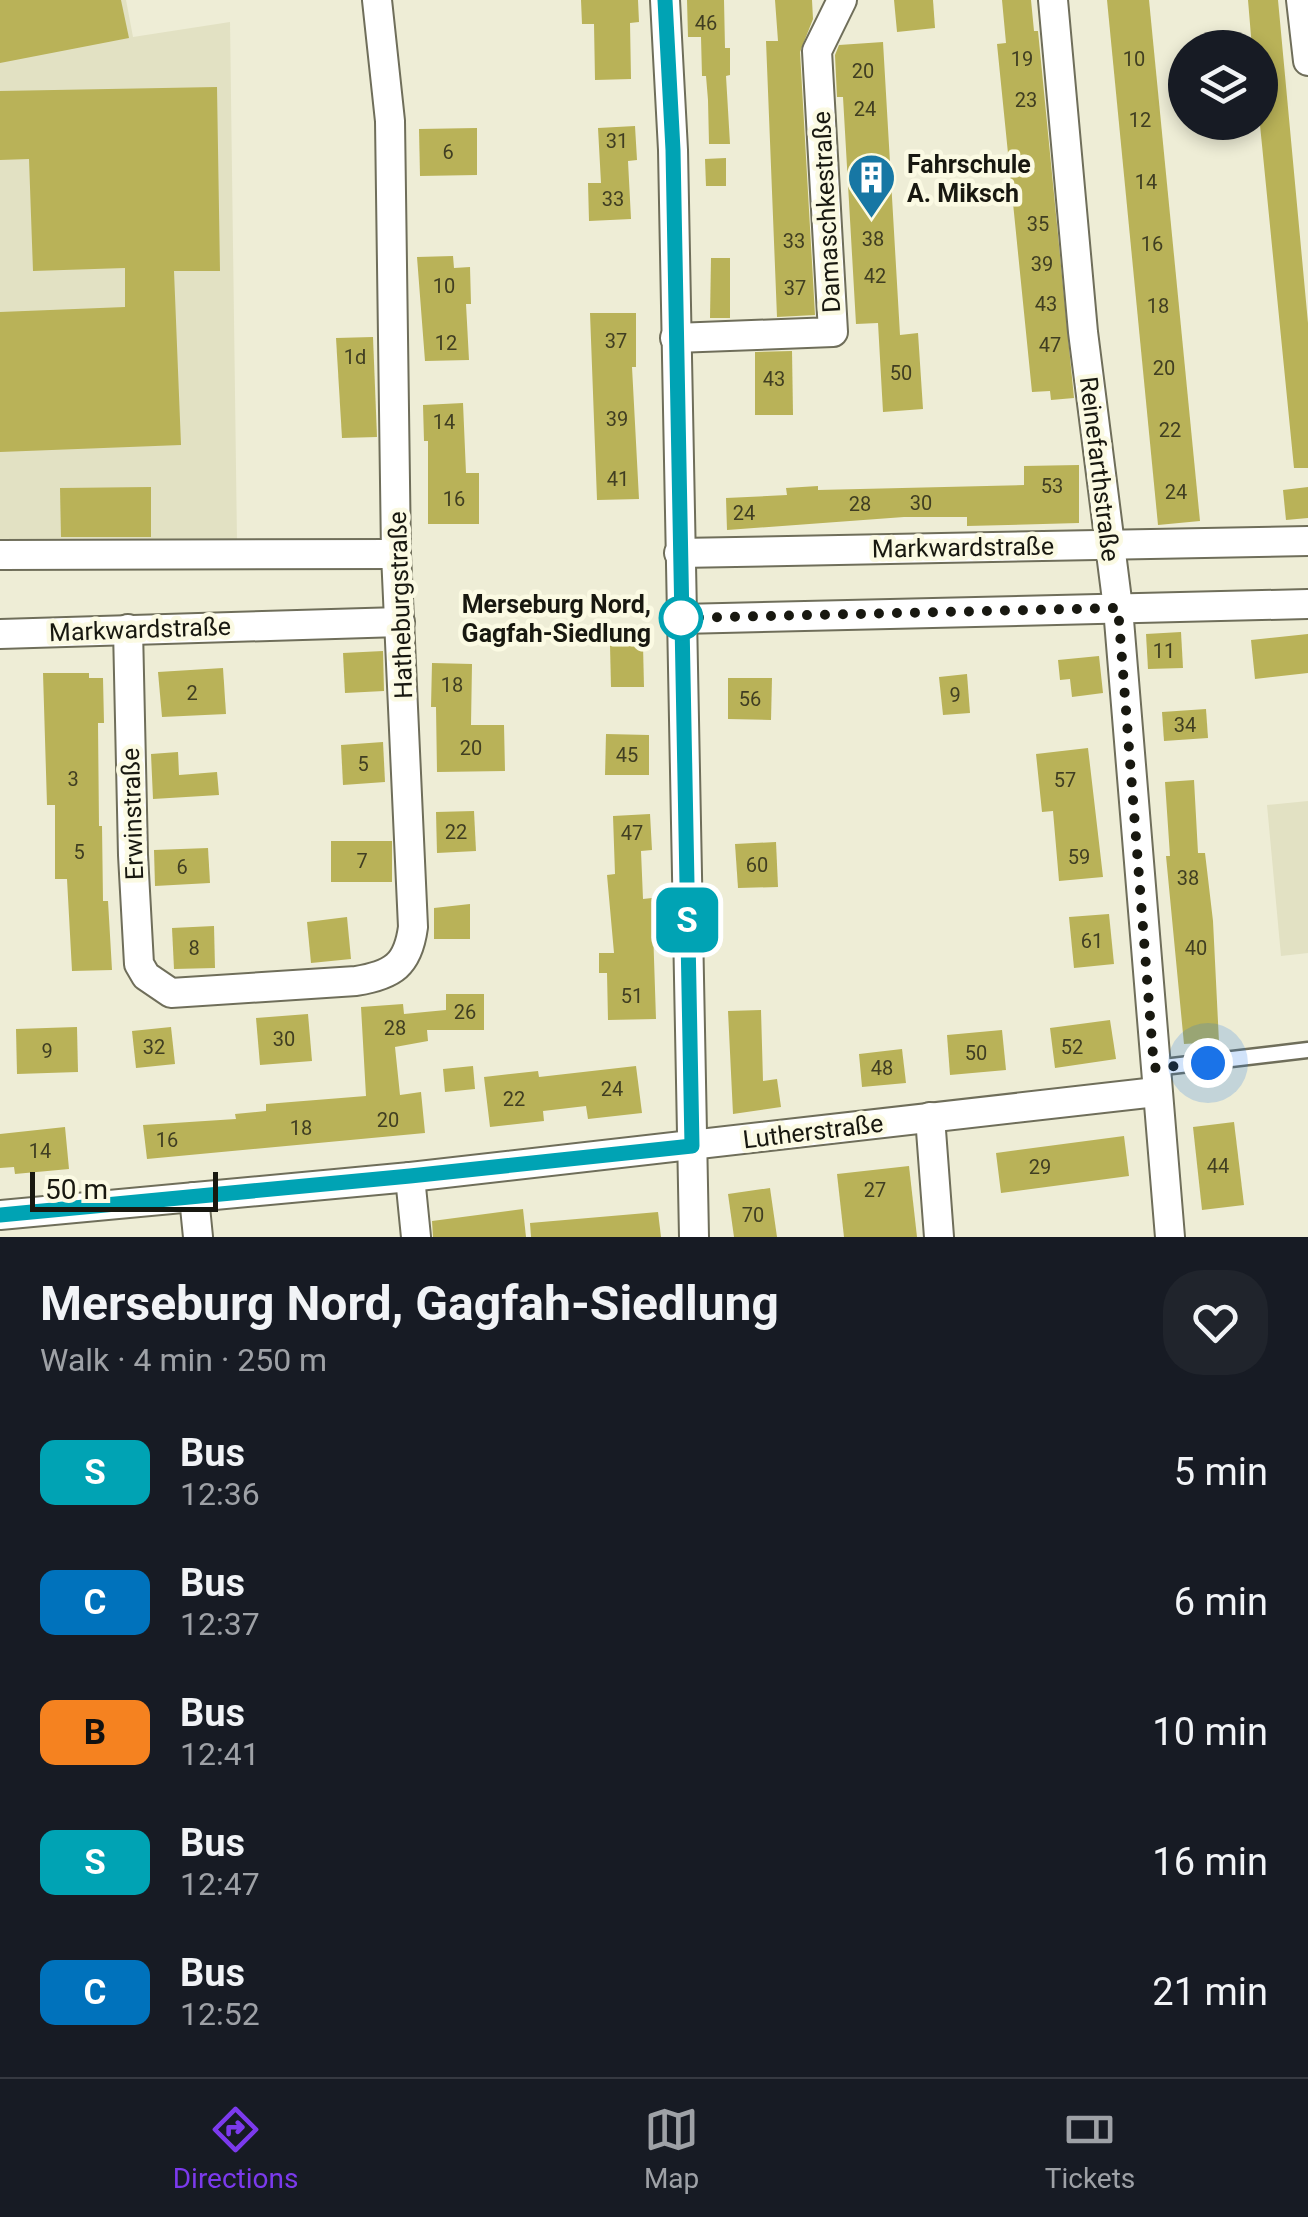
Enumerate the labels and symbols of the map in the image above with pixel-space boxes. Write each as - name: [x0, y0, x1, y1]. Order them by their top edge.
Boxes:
- house number: 46: [695, 11, 717, 35]
- house number: 19: [1011, 47, 1033, 71]
- house number: 10: [1123, 47, 1145, 71]
- house number: 20: [852, 59, 874, 83]
- house number: 23: [1015, 88, 1037, 112]
- house number: 24: [854, 97, 876, 121]
- house number: 12: [1129, 108, 1151, 132]
- street label: Damaschkestraße: [807, 110, 846, 313]
- house number: 31: [606, 129, 628, 153]
- house number: 6: [442, 140, 454, 164]
- place label: Fahrschule A. Miksch: [907, 150, 1031, 208]
- building icon: Fahrschule A. Miksch: [846, 152, 898, 220]
- house number: 14: [1135, 170, 1157, 194]
- house number: 33: [602, 187, 624, 211]
- house number: 35: [1027, 212, 1049, 236]
- house number: 38: [862, 227, 884, 251]
- house number: 33: [783, 229, 805, 253]
- house number: 16: [1141, 232, 1163, 256]
- house number: 39: [1031, 252, 1053, 276]
- house number: 42: [864, 264, 886, 288]
- house number: 10: [433, 274, 455, 298]
- house number: 37: [784, 276, 806, 300]
- house number: 43: [1035, 292, 1057, 316]
- house number: 18: [1147, 294, 1169, 318]
- house number: 37: [605, 329, 627, 353]
- house number: 12: [435, 331, 457, 355]
- house number: 47: [1039, 333, 1061, 357]
- house number: 1d: [344, 345, 366, 369]
- house number: 20: [1153, 356, 1175, 380]
- house number: 50: [890, 361, 912, 385]
- house number: 43: [763, 367, 785, 391]
- street label: Reinefarthstraße: [1074, 375, 1125, 563]
- house number: 39: [606, 407, 628, 431]
- house number: 14: [433, 410, 455, 434]
- house number: 22: [1159, 418, 1181, 442]
- house number: 41: [607, 467, 629, 491]
- house number: 53: [1041, 474, 1063, 498]
- house number: 24: [1165, 480, 1187, 504]
- house number: 16: [443, 487, 465, 511]
- house number: 30: [910, 491, 932, 515]
- house number: 28: [849, 492, 871, 516]
- house number: 24: [733, 501, 755, 525]
- street label: Hatheburgstraße: [383, 511, 418, 699]
- street label: Markwardstraße: [872, 531, 1054, 564]
- place label: Merseburg Nord, Gagfah-Siedlung: [462, 590, 651, 648]
- marker: Merseburg Nord, Gagfah-Siedlung: [660, 597, 702, 639]
- street label: Markwardstraße: [49, 612, 232, 647]
- house number: 11: [1153, 639, 1175, 663]
- house number: 18: [441, 673, 463, 697]
- house number: 2: [186, 681, 198, 705]
- house number: 9: [949, 683, 961, 707]
- house number: 56: [739, 687, 761, 711]
- house number: 34: [1174, 713, 1196, 737]
- house number: 20: [460, 736, 482, 760]
- house number: 45: [616, 743, 638, 767]
- street label: Erwinstraße: [116, 747, 149, 881]
- house number: 5: [357, 752, 369, 776]
- house number: 3: [67, 767, 79, 791]
- house number: 57: [1054, 768, 1076, 792]
- house number: 22: [445, 820, 467, 844]
- house number: 47: [621, 821, 643, 845]
- house number: 5: [73, 840, 85, 864]
- house number: 59: [1068, 845, 1090, 869]
- house number: 7: [356, 849, 368, 873]
- house number: 60: [746, 853, 768, 877]
- house number: 6: [176, 855, 188, 879]
- house number: 38: [1177, 866, 1199, 890]
- line badge: S: [654, 888, 720, 952]
- house number: 61: [1081, 929, 1103, 953]
- house number: 8: [188, 936, 200, 960]
- house number: 40: [1185, 936, 1207, 960]
- house number: 51: [621, 984, 643, 1008]
- house number: 26: [454, 1000, 476, 1024]
- house number: 28: [384, 1016, 406, 1040]
- house number: 30: [273, 1027, 295, 1051]
- house number: 32: [143, 1035, 165, 1059]
- house number: 52: [1061, 1035, 1083, 1059]
- your location: [1183, 1038, 1233, 1088]
- house number: 9: [41, 1039, 53, 1063]
- house number: 50: [965, 1041, 987, 1065]
- house number: 48: [871, 1056, 893, 1080]
- house number: 24: [601, 1077, 623, 1101]
- house number: 22: [503, 1087, 525, 1111]
- house number: 20: [377, 1108, 399, 1132]
- street label: Lutherstraße: [741, 1109, 885, 1154]
- house number: 18: [290, 1116, 312, 1140]
- house number: 16: [156, 1128, 178, 1152]
- house number: 14: [29, 1139, 51, 1163]
- house number: 44: [1207, 1154, 1229, 1178]
- house number: 29: [1029, 1155, 1051, 1179]
- scale bar: [30, 1167, 218, 1212]
- house number: 27: [864, 1178, 886, 1202]
- house number: 70: [742, 1203, 764, 1227]

